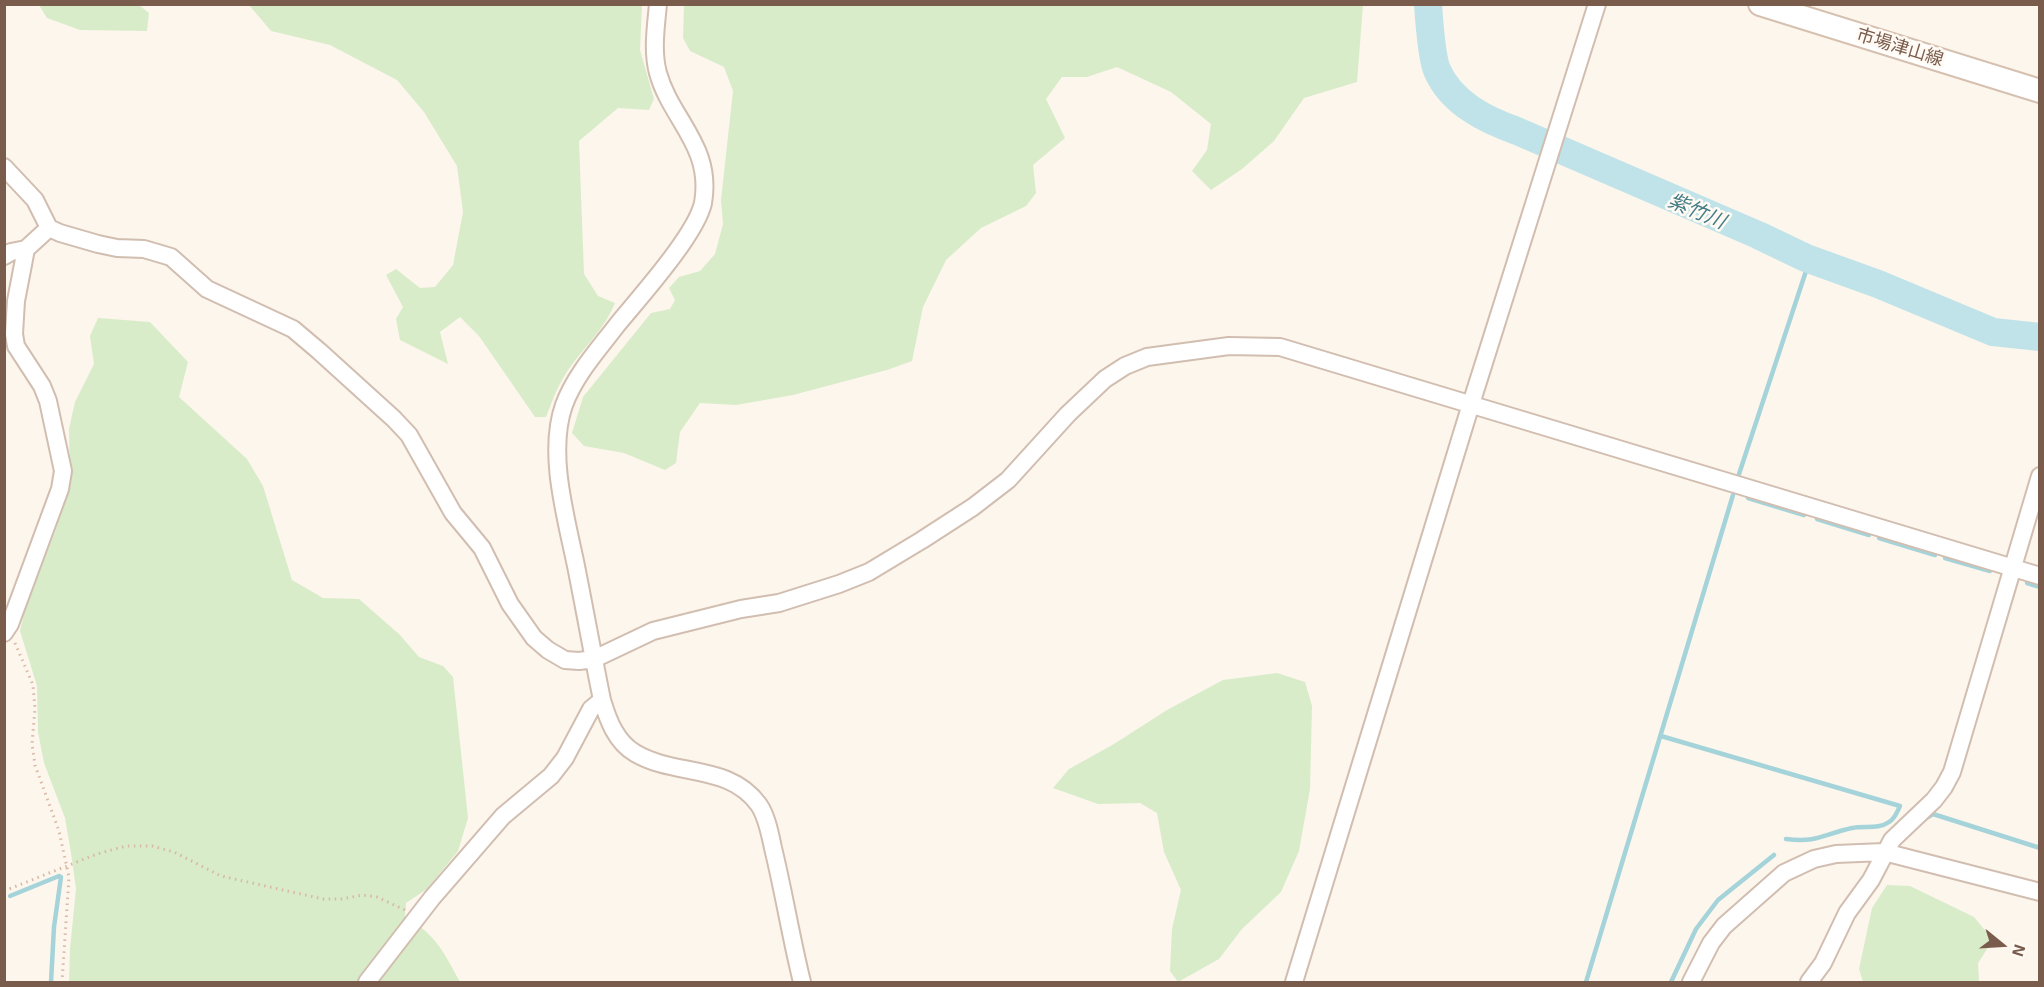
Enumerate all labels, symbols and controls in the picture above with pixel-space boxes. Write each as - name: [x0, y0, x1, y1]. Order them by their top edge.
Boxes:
- street label: 市場津山線: [1854, 24, 1946, 70]
- water label: 紫竹川: [1665, 188, 1729, 234]
- north arrow: [1972, 915, 2032, 975]
- text: N: [2009, 942, 2030, 959]

